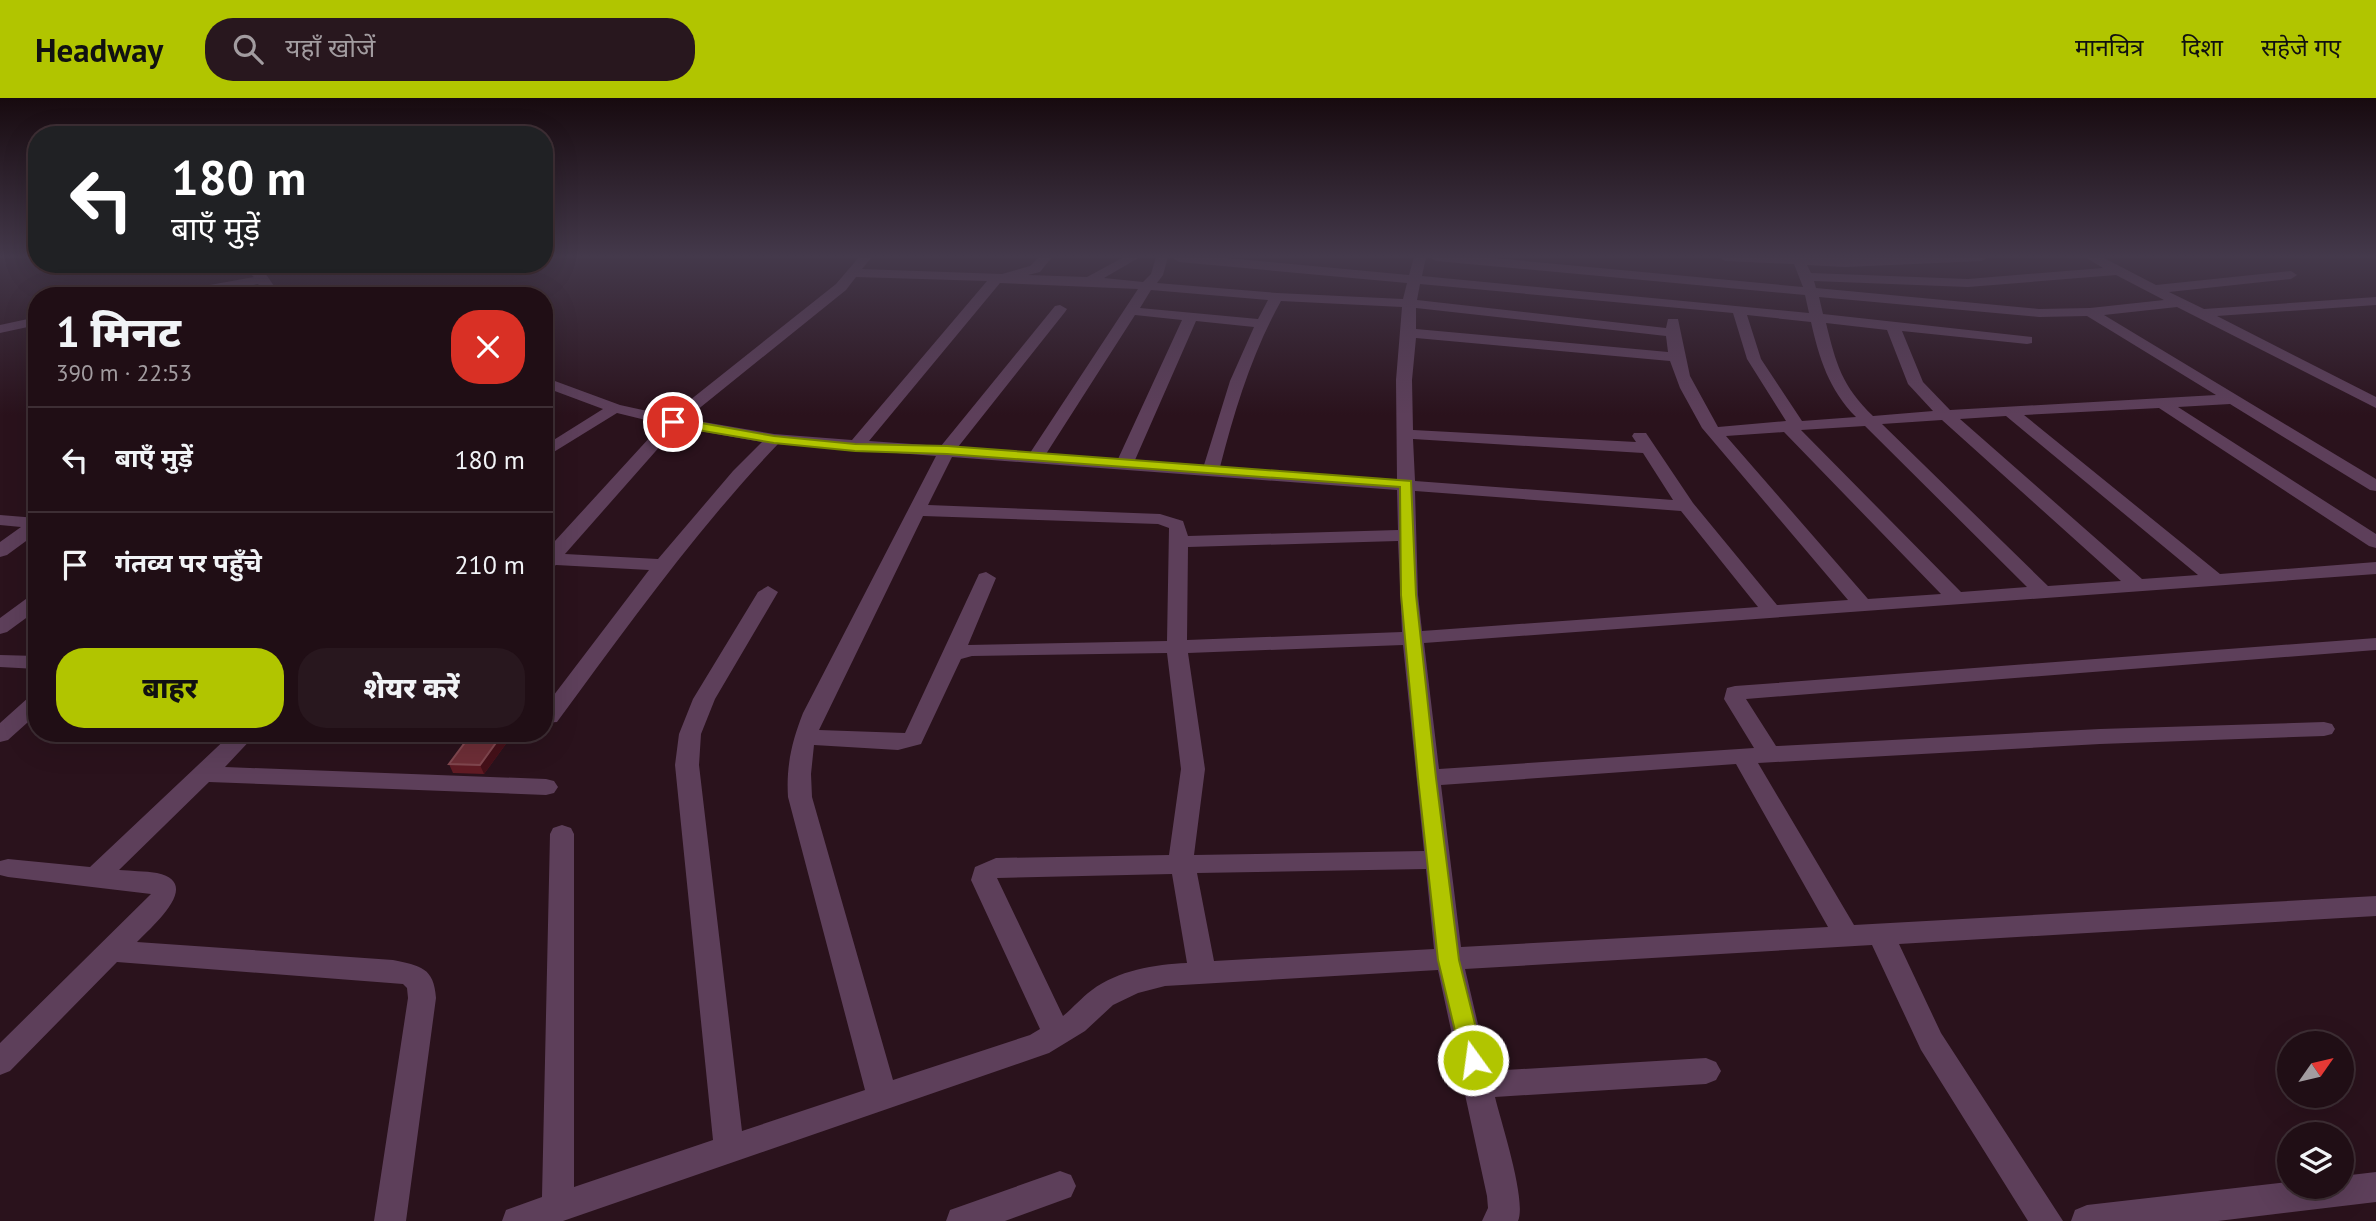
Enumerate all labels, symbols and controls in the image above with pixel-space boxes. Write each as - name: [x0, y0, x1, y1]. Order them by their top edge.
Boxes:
- search box: [205, 18, 695, 81]
- text: Headway: [35, 28, 163, 71]
- icon: search: [229, 30, 267, 68]
- text: यहाँ खोजें: [285, 31, 375, 64]
- text: मानचित्र: [2075, 32, 2144, 63]
- text: दिशा: [2182, 32, 2223, 63]
- text: सहेजे गए: [2261, 32, 2341, 63]
- text: 180 m: [171, 145, 306, 209]
- icon: left: [56, 154, 147, 245]
- text: बाएँ मुड़ें: [171, 207, 260, 249]
- text: 1 मिनट: [56, 304, 181, 359]
- button: close: [451, 310, 525, 384]
- text: 390 m · 22:53: [56, 358, 192, 387]
- pin: [643, 392, 703, 452]
- icon: arrive: [654, 403, 692, 441]
- icon: left: [56, 441, 94, 479]
- text: बाएँ मुड़ें: [115, 441, 193, 474]
- text: 180 m: [454, 443, 525, 476]
- icon: arrive: [56, 546, 94, 584]
- text: गंतव्य पर पहुँचे: [115, 546, 262, 579]
- text: 210 m: [454, 548, 525, 581]
- button: बाहर: [56, 648, 284, 728]
- button: शेयर करें: [298, 648, 525, 728]
- position arrow: [1436, 1023, 1510, 1097]
- north arrow: [2277, 1031, 2354, 1108]
- map controls: [2277, 1031, 2354, 1199]
- button: layers: [2277, 1122, 2354, 1199]

